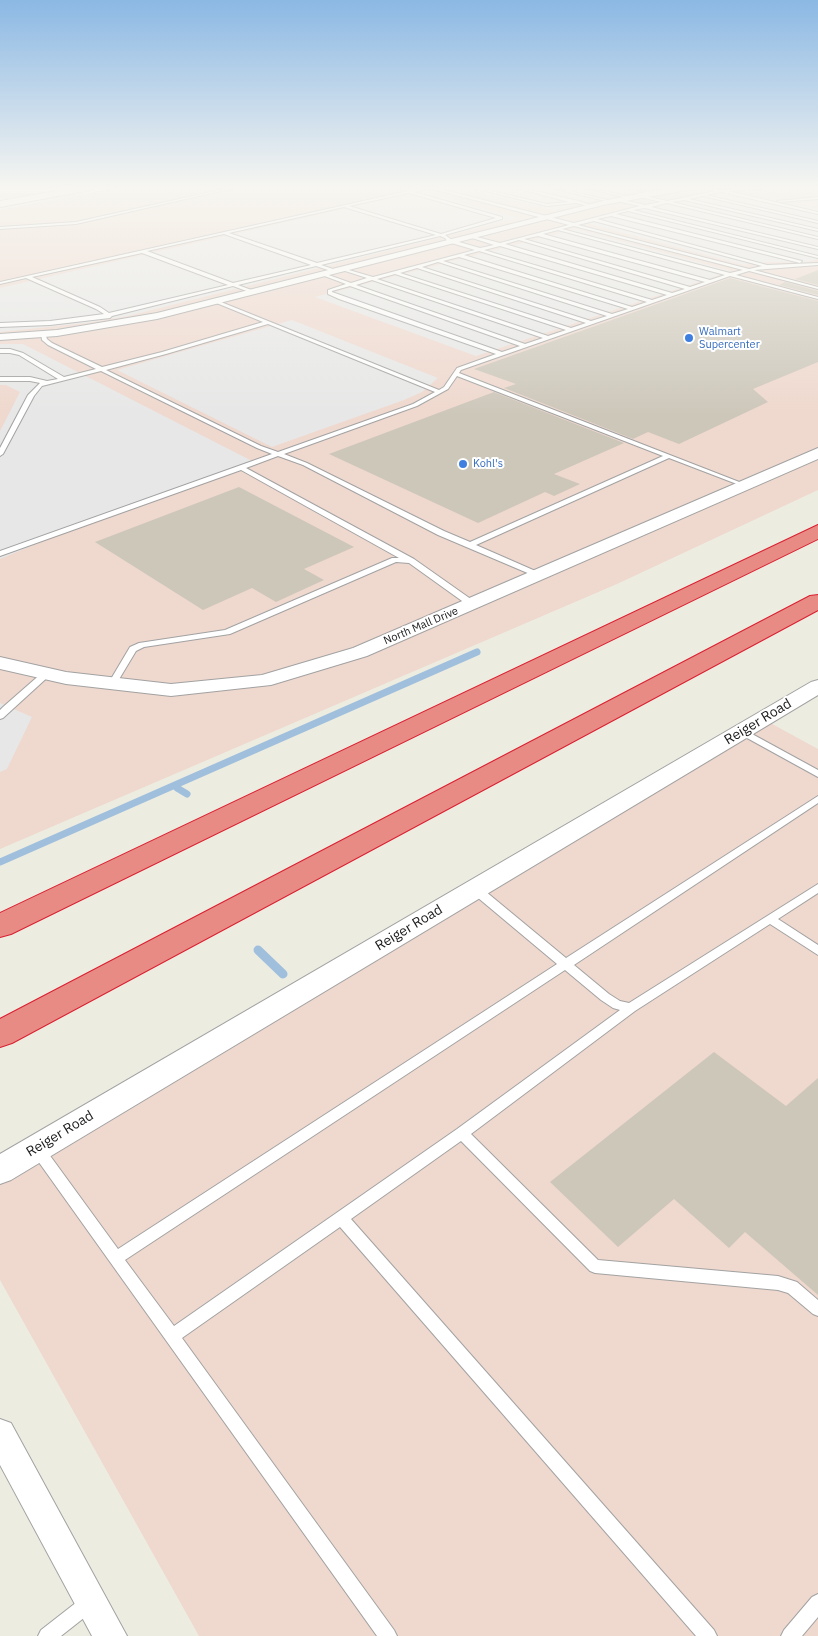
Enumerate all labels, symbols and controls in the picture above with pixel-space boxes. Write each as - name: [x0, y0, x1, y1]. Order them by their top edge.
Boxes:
- place label: Walmart Supercenter: [699, 325, 760, 351]
- marker: Walmart Supercenter: [683, 332, 695, 344]
- place label: Kohl's: [473, 457, 503, 471]
- marker: Kohl's: [457, 458, 469, 470]
- street label: North Mall Drive: [382, 604, 460, 648]
- street label: Reiger Road: [721, 695, 795, 749]
- street label: Reiger Road: [372, 901, 446, 955]
- street label: Reiger Road: [23, 1107, 97, 1161]

